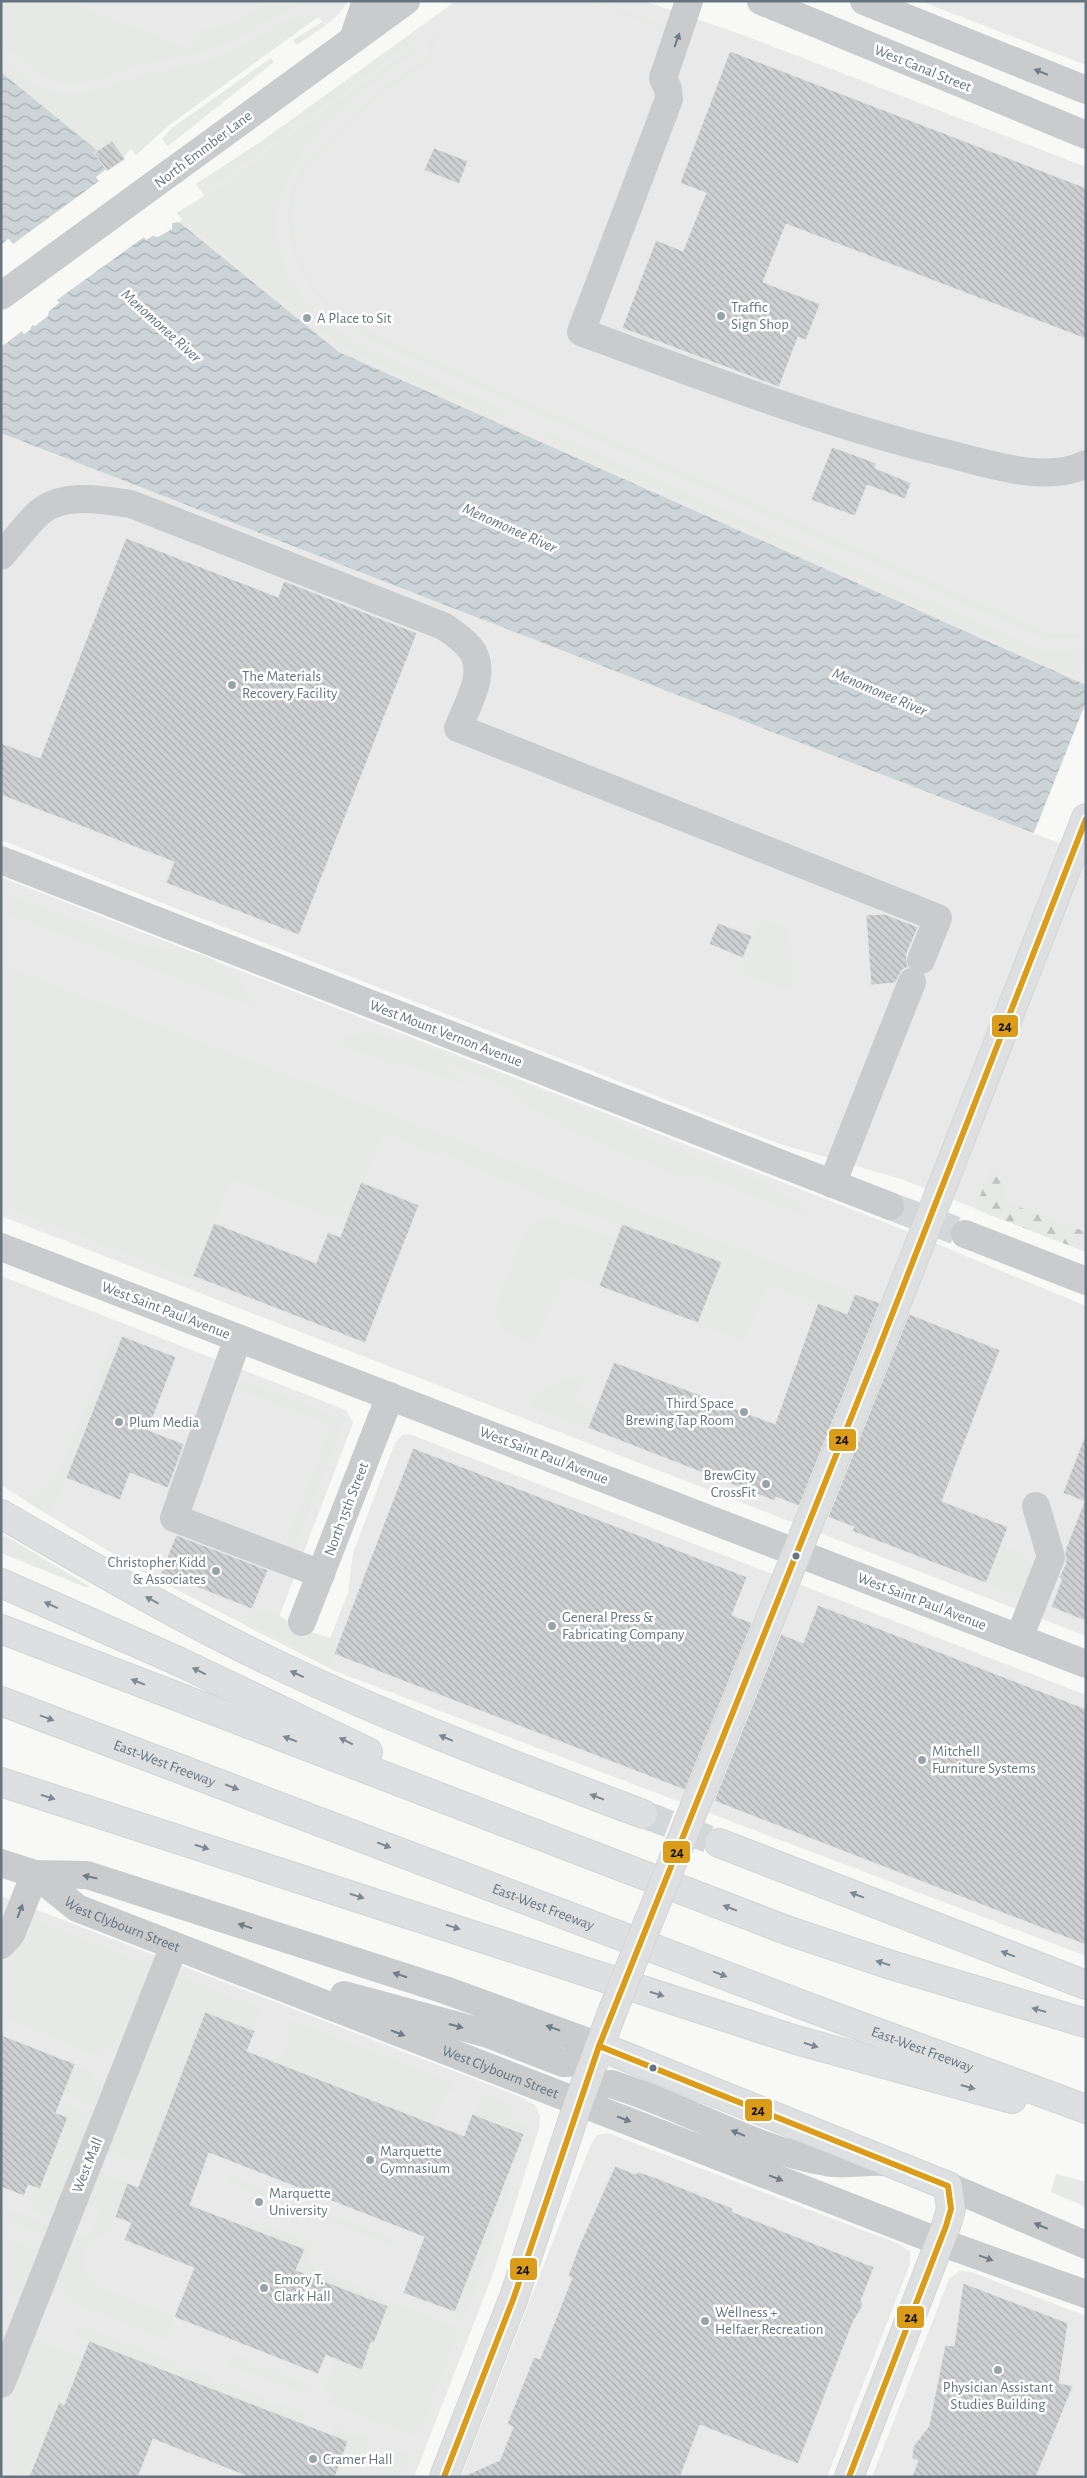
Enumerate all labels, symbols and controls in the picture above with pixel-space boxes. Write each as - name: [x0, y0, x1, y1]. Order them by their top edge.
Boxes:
- one-way arrow: [673, 32, 681, 47]
- street label: West Canal Street: [872, 42, 974, 95]
- one-way arrow: [1033, 68, 1048, 75]
- street label: North Emmber Lane: [152, 108, 255, 191]
- water label: Menomonee River: [118, 286, 205, 366]
- place label: Traffic Sign Shop: [731, 300, 789, 332]
- marker: Traffic Sign Shop: [715, 310, 727, 322]
- place label: A Place to Sit: [317, 311, 392, 326]
- marker: A Place to Sit: [301, 312, 313, 324]
- water label: Menomonee River: [460, 500, 560, 556]
- water label: Menomonee River: [830, 665, 930, 719]
- place label: The Materials Recovery Facility: [242, 669, 338, 701]
- marker: The Materials Recovery Facility: [226, 679, 238, 691]
- street label: West Mount Vernon Avenue: [367, 997, 524, 1070]
- line badge: 24: [991, 1014, 1019, 1038]
- text: 24: [998, 1020, 1012, 1034]
- street label: West Saint Paul Avenue: [99, 1279, 232, 1342]
- place label: Third Space Brewing Tap Room: [625, 1396, 734, 1428]
- marker: Third Space Brewing Tap Room: [738, 1406, 750, 1418]
- place label: Plum Media: [129, 1415, 199, 1430]
- marker: Plum Media: [113, 1416, 125, 1428]
- street label: West Saint Paul Avenue: [477, 1424, 610, 1487]
- line badge: 24: [828, 1428, 857, 1452]
- text: 24: [835, 1433, 849, 1447]
- street label: North 15th Street: [322, 1460, 371, 1558]
- place label: BrewCity CrossFit: [704, 1468, 757, 1500]
- marker: BrewCity CrossFit: [760, 1478, 772, 1490]
- unlabelled marker: [791, 1551, 801, 1561]
- place label: Christopher Kidd & Associates: [108, 1555, 206, 1587]
- marker: Christopher Kidd & Associates: [210, 1565, 222, 1577]
- street label: West Saint Paul Avenue: [855, 1570, 988, 1633]
- one-way arrow: [145, 1596, 160, 1604]
- one-way arrow: [44, 1600, 58, 1608]
- place label: General Press & Fabricating Company: [562, 1610, 685, 1642]
- marker: General Press & Fabricating Company: [546, 1620, 558, 1632]
- one-way arrow: [192, 1667, 206, 1675]
- one-way arrow: [290, 1669, 304, 1677]
- one-way arrow: [131, 1677, 145, 1685]
- one-way arrow: [40, 1714, 55, 1722]
- one-way arrow: [439, 1734, 453, 1742]
- one-way arrow: [282, 1735, 297, 1743]
- street label: East-West Freeway: [111, 1737, 218, 1790]
- one-way arrow: [339, 1737, 353, 1745]
- place label: Mitchell Furniture Systems: [932, 1744, 1036, 1776]
- marker: Mitchell Furniture Systems: [916, 1754, 928, 1766]
- one-way arrow: [225, 1783, 240, 1791]
- one-way arrow: [590, 1793, 605, 1800]
- one-way arrow: [40, 1794, 55, 1802]
- line badge: 24: [662, 1840, 691, 1864]
- one-way arrow: [377, 1841, 392, 1849]
- one-way arrow: [195, 1844, 210, 1851]
- text: 24: [670, 1846, 684, 1860]
- one-way arrow: [82, 1873, 98, 1881]
- street label: East-West Freeway: [490, 1881, 597, 1933]
- one-way arrow: [849, 1891, 864, 1898]
- one-way arrow: [350, 1893, 365, 1901]
- street label: West Clybourn Street: [61, 1894, 182, 1955]
- one-way arrow: [16, 1903, 24, 1918]
- one-way arrow: [723, 1904, 737, 1912]
- one-way arrow: [237, 1921, 252, 1929]
- one-way arrow: [445, 1924, 460, 1932]
- one-way arrow: [1000, 1950, 1015, 1958]
- one-way arrow: [876, 1958, 891, 1966]
- one-way arrow: [713, 1970, 728, 1978]
- one-way arrow: [392, 1971, 407, 1979]
- one-way arrow: [650, 1990, 665, 1998]
- one-way arrow: [1031, 2005, 1046, 2013]
- one-way arrow: [448, 2022, 463, 2030]
- one-way arrow: [546, 2024, 561, 2031]
- street label: East-West Freeway: [869, 2024, 976, 2075]
- one-way arrow: [391, 2029, 406, 2037]
- one-way arrow: [804, 2041, 819, 2049]
- street label: West Clybourn Street: [440, 2043, 561, 2102]
- unlabelled marker: [648, 2063, 658, 2073]
- one-way arrow: [961, 2084, 976, 2092]
- line badge: 24: [744, 2098, 773, 2122]
- text: 24: [751, 2104, 765, 2118]
- one-way arrow: [617, 2116, 631, 2124]
- one-way arrow: [730, 2129, 745, 2137]
- street label: West Mall: [70, 2135, 105, 2195]
- place label: Marquette Gymnasium: [380, 2144, 450, 2176]
- marker: Marquette Gymnasium: [364, 2154, 376, 2166]
- one-way arrow: [768, 2175, 783, 2182]
- place label: Marquette University: [269, 2186, 331, 2218]
- marker: Marquette University: [253, 2196, 265, 2208]
- one-way arrow: [1034, 2221, 1048, 2229]
- one-way arrow: [979, 2254, 994, 2262]
- line badge: 24: [509, 2257, 538, 2281]
- text: 24: [516, 2263, 530, 2277]
- place label: Emory T. Clark Hall: [274, 2272, 331, 2304]
- marker: Emory T. Clark Hall: [258, 2282, 270, 2294]
- place label: Wellness + Helfaer Recreation: [715, 2305, 824, 2337]
- line badge: 24: [896, 2305, 925, 2329]
- text: 24: [904, 2311, 918, 2325]
- marker: Wellness + Helfaer Recreation: [699, 2315, 711, 2327]
- marker: Physician Assistant Studies Building: [992, 2364, 1004, 2376]
- place label: Physician Assistant Studies Building: [943, 2380, 1053, 2412]
- place label: Cramer Hall: [323, 2452, 393, 2467]
- marker: Cramer Hall: [307, 2453, 319, 2465]

